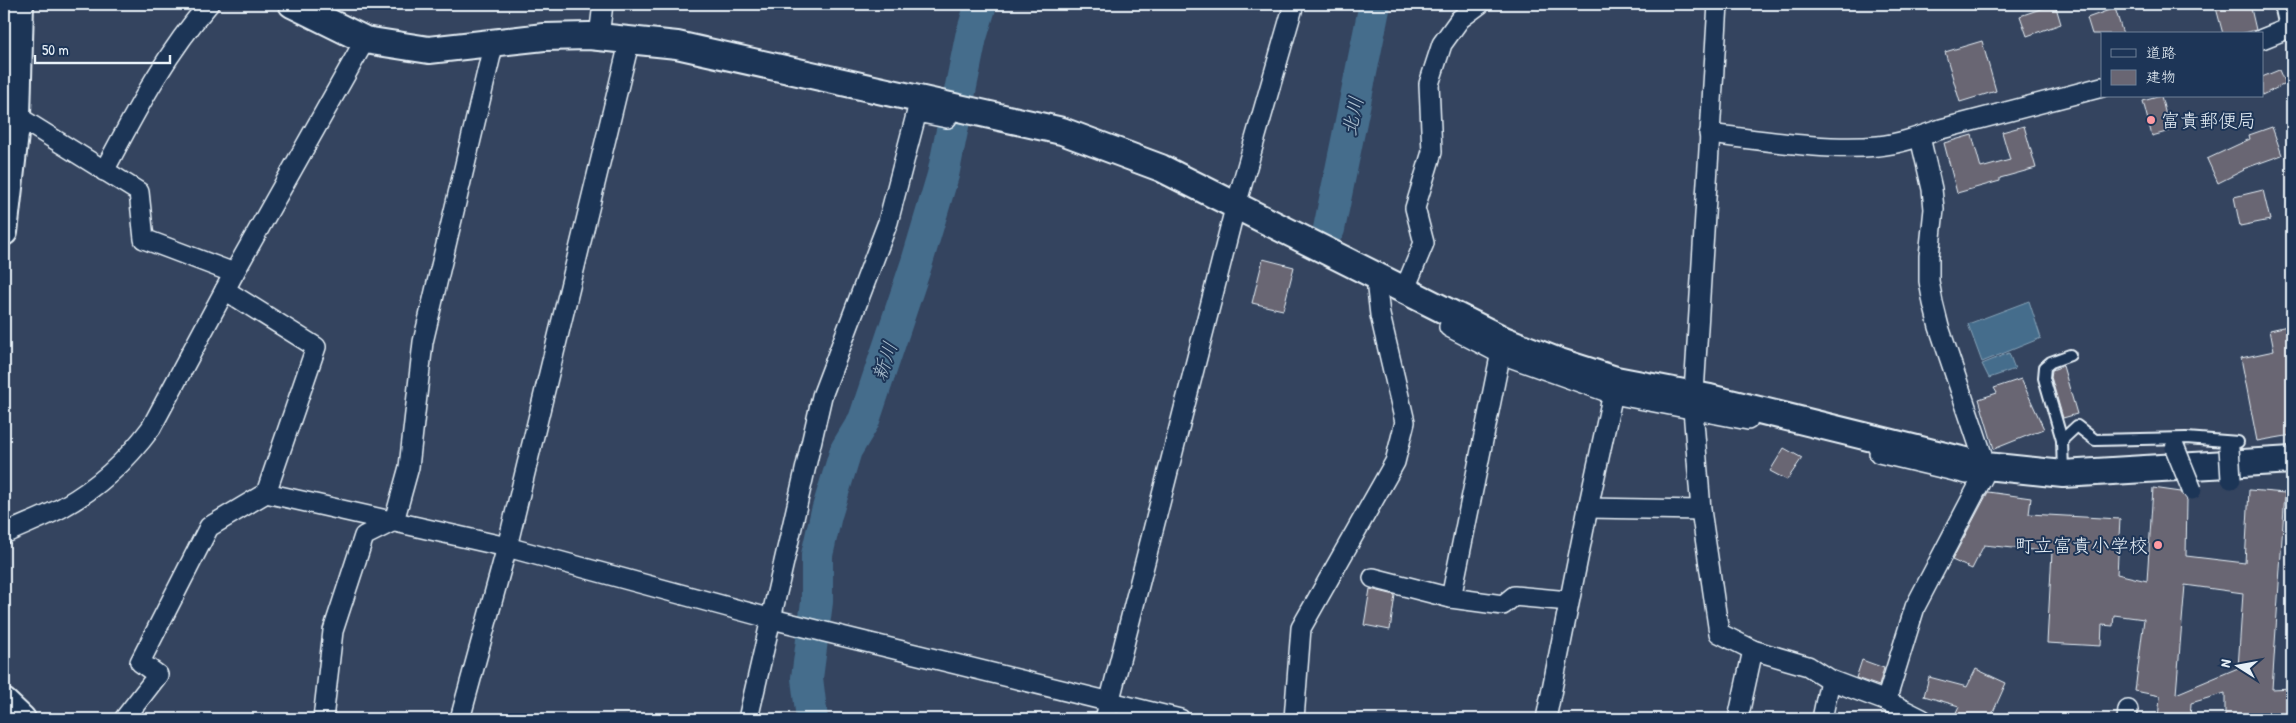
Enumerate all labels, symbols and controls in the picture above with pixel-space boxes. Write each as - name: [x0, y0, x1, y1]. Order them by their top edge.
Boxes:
- scale bar: [35, 32, 170, 64]
- legend: [2101, 32, 2264, 98]
- text: 50 m: [42, 39, 69, 60]
- text: 道路: [2146, 42, 2176, 63]
- text: 建物: [2146, 66, 2176, 87]
- water label: 北川: [1335, 94, 1369, 138]
- place label: 富貴郵便局: [2161, 107, 2256, 133]
- marker: 富貴郵便局: [2145, 114, 2157, 126]
- water label: 新川: [865, 338, 903, 384]
- place label: 町立富貴小学校: [2015, 532, 2148, 558]
- marker: 町立富貴小学校: [2152, 539, 2164, 551]
- north arrow: [2214, 640, 2264, 690]
- text: N: [2215, 657, 2235, 669]

